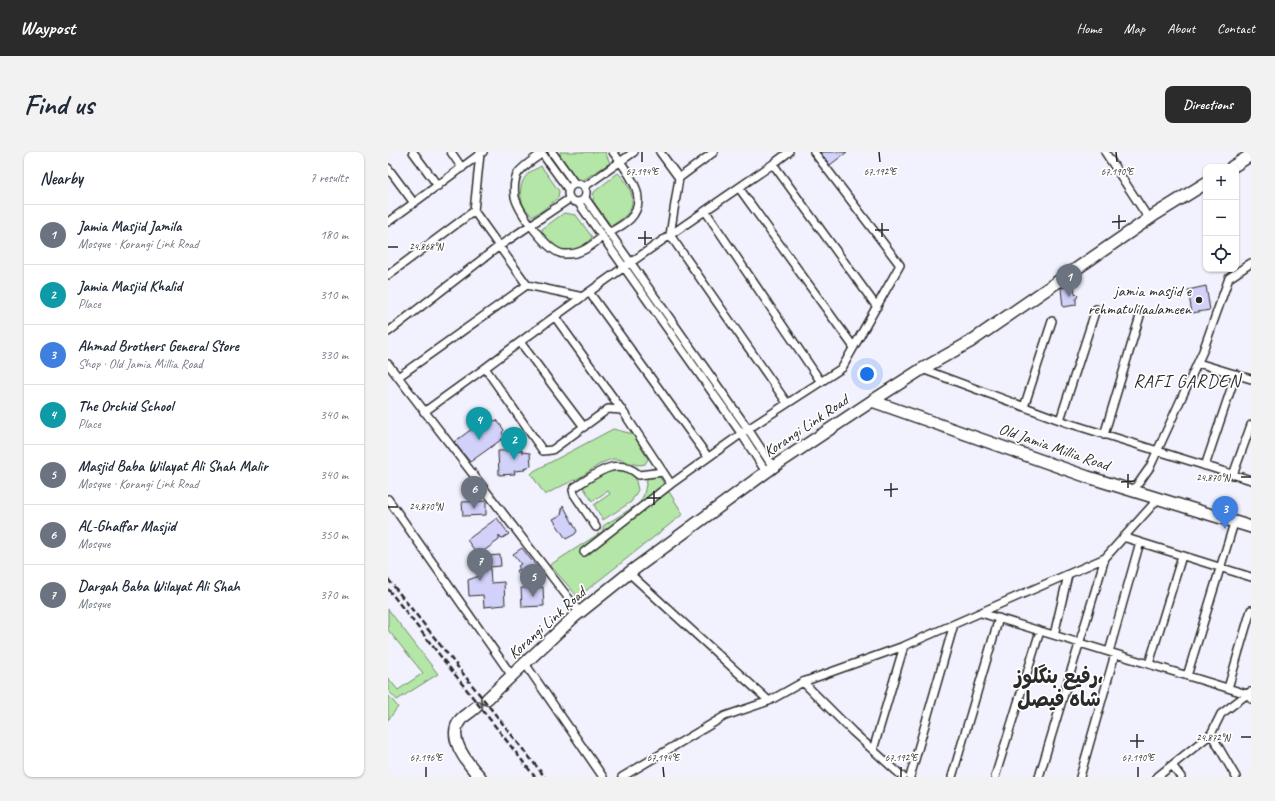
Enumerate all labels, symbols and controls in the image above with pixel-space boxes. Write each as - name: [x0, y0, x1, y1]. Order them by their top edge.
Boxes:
- text: Waypost: [20, 16, 75, 40]
- text: Home: [1076, 20, 1102, 37]
- text: Map: [1124, 20, 1145, 37]
- text: About: [1167, 20, 1195, 37]
- text: Contact: [1217, 20, 1255, 37]
- button: Directions: [1165, 86, 1251, 123]
- text: Find us: [24, 87, 94, 122]
- map controls: [1203, 164, 1239, 272]
- button: +: [1203, 164, 1239, 200]
- text: 67.194°E: [626, 165, 660, 178]
- text: 67.192°E: [864, 165, 898, 178]
- text: 67.190°E: [1101, 165, 1135, 178]
- text: Nearby: [40, 168, 83, 189]
- text: 7 results: [310, 170, 348, 186]
- button: −: [1203, 200, 1239, 236]
- text: Jamia Masjid Jamila: [78, 217, 181, 236]
- text: 1: [50, 227, 56, 243]
- text: 180 m: [320, 227, 348, 243]
- text: Mosque · Korangi Link Road: [78, 236, 199, 252]
- button: locate: [1203, 236, 1239, 272]
- text: 24.868°N: [409, 240, 445, 253]
- pin: 1: [1056, 264, 1082, 297]
- text: Jamia Masjid Khalid: [78, 277, 182, 296]
- place label: jamia masjid e rehmatulilaalameen: [1088, 281, 1193, 319]
- text: 2: [50, 287, 56, 303]
- text: 310 m: [320, 287, 348, 303]
- marker: jamia masjid e rehmatulilaalameen: [1194, 295, 1204, 305]
- text: Place: [78, 296, 101, 312]
- text: Ahmad Brothers General Store: [78, 337, 239, 356]
- text: 3: [50, 347, 56, 363]
- text: 330 m: [320, 347, 348, 363]
- text: Shop · Old Jamia Millia Road: [78, 356, 203, 372]
- your location: [857, 364, 877, 384]
- district label: RAFI GARDEN: [1133, 370, 1243, 392]
- street label: Korangi Link Road: [760, 389, 854, 462]
- text: The Orchid School: [78, 397, 173, 416]
- text: 4: [50, 407, 56, 423]
- text: 340 m: [320, 407, 348, 423]
- pin: 4: [466, 407, 492, 440]
- text: Place: [78, 416, 101, 432]
- street label: Old Jamia Millia Road: [996, 419, 1114, 476]
- pin: 2: [501, 427, 527, 460]
- text: Masjid Baba Wilayat Ali Shah Malir: [78, 457, 268, 476]
- text: 5: [50, 467, 56, 483]
- text: 340 m: [320, 467, 348, 483]
- text: 24.870°N: [1196, 471, 1232, 484]
- text: Mosque · Korangi Link Road: [78, 476, 199, 492]
- pin: 6: [461, 476, 487, 509]
- pin: 3: [1212, 496, 1238, 529]
- text: 24.870°N: [409, 500, 445, 513]
- text: AL-Ghaffar Masjid: [78, 517, 175, 536]
- text: 6: [50, 527, 56, 543]
- text: 350 m: [320, 527, 348, 543]
- text: Mosque: [78, 536, 110, 552]
- pin: 7: [467, 548, 493, 581]
- pin: 5: [520, 564, 546, 597]
- text: Dargah Baba Wilayat Ali Shah: [78, 577, 240, 596]
- street label: Korangi Link Road: [504, 581, 592, 663]
- text: 7: [50, 587, 56, 603]
- text: 370 m: [320, 587, 348, 603]
- text: Mosque: [78, 596, 110, 612]
- district label: رفیع بنگلوز، شاہ فیصل: [1013, 664, 1103, 712]
- text: 24.872°N: [1196, 731, 1232, 744]
- text: 67.196°E: [410, 751, 444, 764]
- text: 67.194°E: [647, 751, 681, 764]
- text: 67.192°E: [885, 751, 919, 764]
- text: 67.190°E: [1122, 751, 1156, 764]

